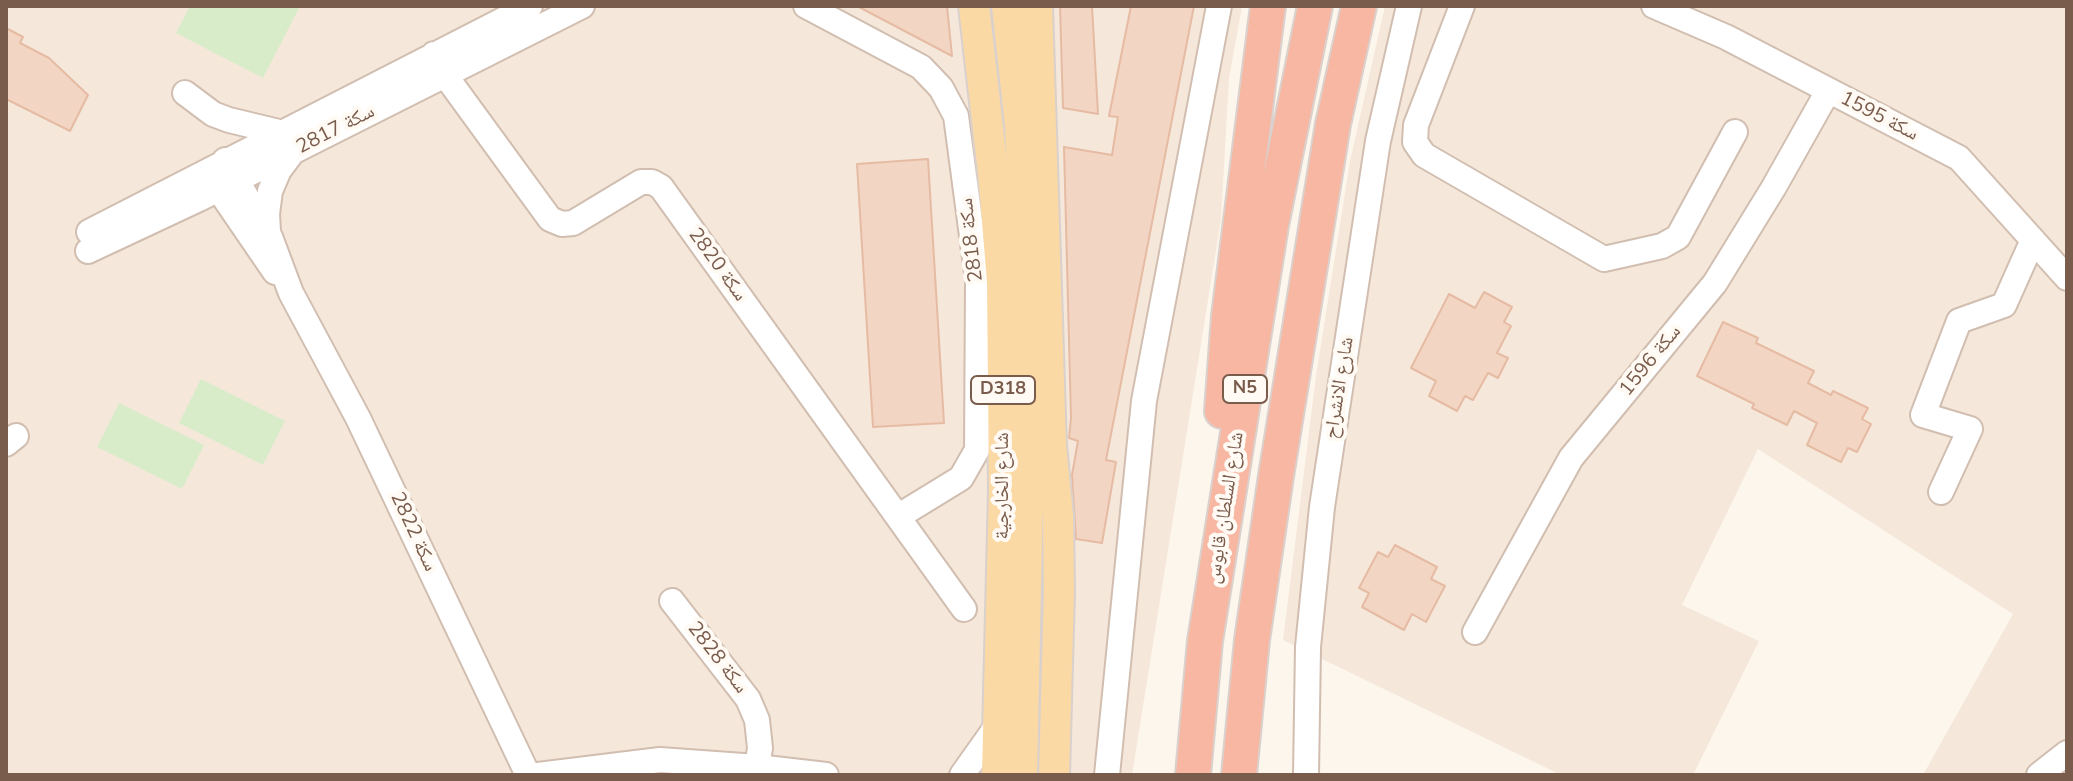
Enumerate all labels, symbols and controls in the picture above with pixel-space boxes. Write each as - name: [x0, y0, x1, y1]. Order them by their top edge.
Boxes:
- street label: سكة 1595: [1836, 87, 1922, 147]
- street label: سكة 2817: [293, 100, 379, 160]
- street label: سكة 2818: [955, 197, 989, 283]
- street label: سكة 2820: [682, 224, 752, 306]
- street label: سكة 1596: [1615, 321, 1687, 401]
- street label: شارع الانشراح: [1320, 335, 1360, 441]
- road number: N5: [1223, 375, 1267, 403]
- road number: D318: [971, 376, 1035, 404]
- street label: شارع السلطان قابوس: [1202, 430, 1250, 586]
- street label: شارع الخارجية: [991, 432, 1015, 540]
- street label: سكة 2822: [384, 489, 442, 575]
- street label: سكة 2828: [682, 617, 752, 699]

